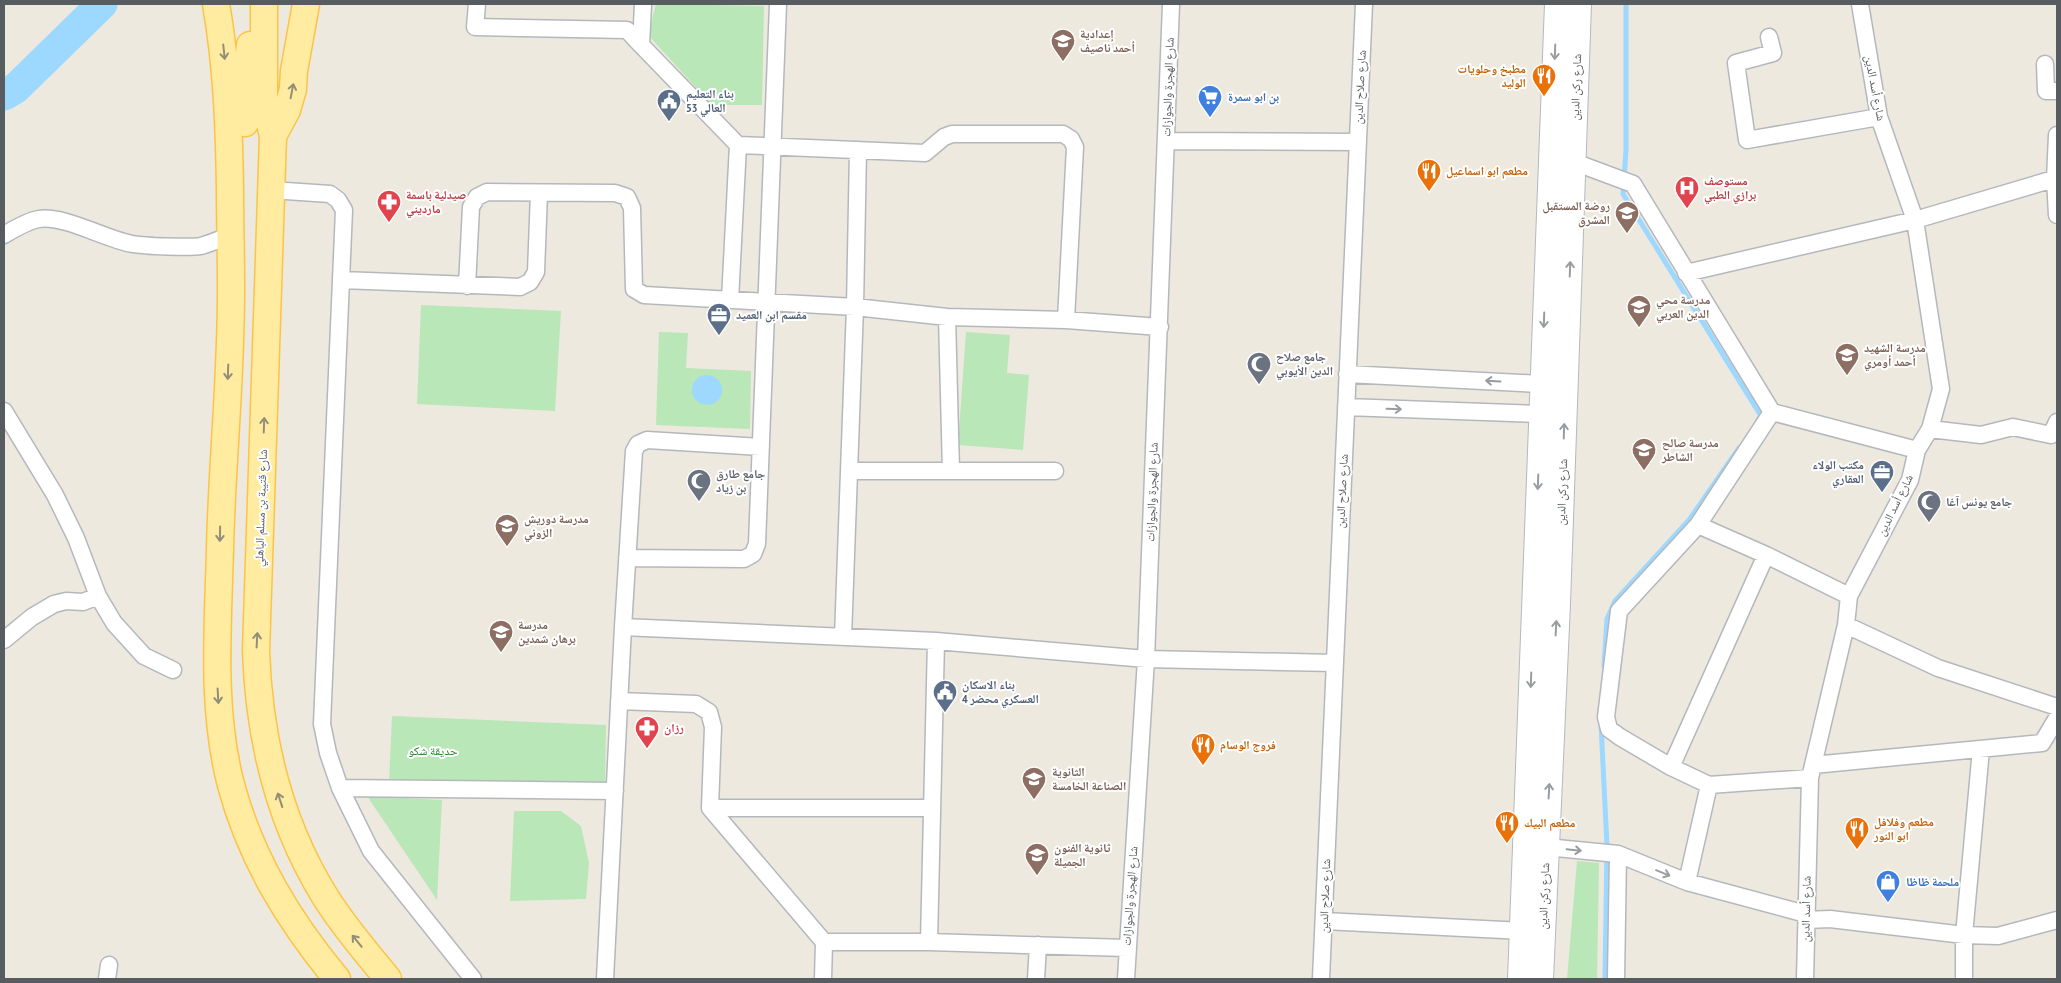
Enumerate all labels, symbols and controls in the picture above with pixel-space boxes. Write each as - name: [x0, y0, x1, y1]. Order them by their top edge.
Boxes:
- place label: إعدادية أحمد ناصيف: [1080, 26, 1135, 55]
- school or university icon: إعدادية أحمد ناصيف: [1050, 28, 1076, 62]
- street label: شارع الهجرة والجوازات: [1158, 37, 1178, 137]
- one-way arrow: [219, 44, 229, 60]
- one-way arrow: [1550, 44, 1559, 60]
- street label: شارع صلاح الدين: [1350, 49, 1370, 125]
- street label: شارع ركن الدين: [1567, 53, 1585, 121]
- street label: شارع أسد الدين: [1861, 54, 1889, 122]
- place label: مطبخ وحلويات الوليد: [1457, 61, 1526, 90]
- restaurant icon: مطبخ وحلويات الوليد: [1531, 63, 1557, 97]
- one-way arrow: [287, 84, 297, 100]
- supermarket icon: بن ابو سمرة: [1197, 84, 1223, 118]
- place label: بناء التعليم العالي 53: [686, 86, 734, 118]
- public building icon: بناء التعليم العالي 53: [656, 88, 682, 122]
- place label: بن ابو سمرة: [1228, 89, 1279, 105]
- restaurant icon: مطعم ابو اسماعيل: [1416, 158, 1442, 192]
- place label: مطعم ابو اسماعيل: [1446, 163, 1528, 179]
- place label: مستوصف برازي الطبي: [1704, 173, 1756, 205]
- hospital icon: مستوصف برازي الطبي: [1674, 175, 1700, 209]
- place label: صيدلية باسمة مارديني: [406, 187, 466, 219]
- pharmacy icon: صيدلية باسمة مارديني: [376, 189, 402, 223]
- place label: روضة المستقبل المشرق: [1542, 198, 1610, 228]
- school or university icon: روضة المستقبل المشرق: [1614, 200, 1640, 234]
- one-way arrow: [1565, 261, 1575, 277]
- place label: مدرسة محي الدين العربي: [1656, 292, 1711, 324]
- school or university icon: مدرسة محي الدين العربي: [1626, 294, 1652, 328]
- office icon: مقسم ابن العميد: [706, 302, 732, 336]
- place label: مقسم ابن العميد: [736, 307, 807, 323]
- one-way arrow: [1539, 311, 1549, 327]
- place label: مدرسة الشهيد أحمد أومري: [1864, 340, 1926, 372]
- school or university icon: مدرسة الشهيد أحمد أومري: [1834, 342, 1860, 376]
- place label: جامع صلاح الدين الأيوبي: [1276, 349, 1333, 381]
- mosque icon: جامع صلاح الدين الأيوبي: [1246, 351, 1272, 385]
- one-way arrow: [223, 363, 233, 379]
- one-way arrow: [1485, 377, 1501, 386]
- one-way arrow: [1386, 404, 1402, 414]
- one-way arrow: [259, 417, 269, 434]
- one-way arrow: [1559, 423, 1569, 440]
- place label: مدرسة صالح الشاطر: [1661, 435, 1719, 464]
- school or university icon: مدرسة صالح الشاطر: [1631, 437, 1657, 471]
- street label: شارع الهجرة والجوازات: [1142, 442, 1162, 542]
- street label: شارع قتيبة بن مسلم الباهلي: [251, 449, 273, 567]
- street label: شارع صلاح الدين: [1332, 453, 1352, 529]
- place label: مكتب الولاء العقاري: [1812, 457, 1864, 489]
- street label: شارع ركن الدين: [1553, 458, 1571, 526]
- office icon: مكتب الولاء العقاري: [1869, 459, 1895, 493]
- place label: جامع طارق بن زياد: [716, 466, 765, 496]
- mosque icon: جامع طارق بن زياد: [686, 468, 712, 502]
- street label: شارع أسد الدين: [1873, 471, 1917, 538]
- one-way arrow: [1533, 474, 1543, 490]
- mosque icon: جامع يونس آغا: [1916, 489, 1942, 523]
- place label: جامع يونس آغا: [1946, 494, 2013, 510]
- place label: مدرسة دوريش الزوني: [524, 511, 589, 543]
- school or university icon: مدرسة دوريش الزوني: [494, 513, 520, 547]
- one-way arrow: [215, 526, 225, 542]
- place label: مدرسة برهان شمدين: [518, 617, 576, 647]
- school or university icon: مدرسة برهان شمدين: [488, 619, 514, 653]
- one-way arrow: [1552, 621, 1561, 637]
- one-way arrow: [252, 632, 261, 648]
- one-way arrow: [1527, 671, 1536, 687]
- place label: بناء الاسكان العسكري محضر 4: [962, 677, 1039, 709]
- public building icon: بناء الاسكان العسكري محضر 4: [932, 679, 958, 713]
- one-way arrow: [213, 688, 222, 704]
- pharmacy icon: رزان: [634, 715, 660, 749]
- place label: رزان: [664, 720, 684, 736]
- restaurant icon: فروج الوسام: [1190, 732, 1216, 766]
- place label: فروج الوسام: [1220, 737, 1276, 753]
- park label: حديقة شكو: [408, 743, 458, 758]
- place label: الثانوية الصناعة الخامسة: [1052, 764, 1126, 793]
- school or university icon: الثانوية الصناعة الخامسة: [1021, 766, 1047, 800]
- one-way arrow: [1544, 783, 1553, 799]
- one-way arrow: [275, 792, 284, 808]
- restaurant icon: مطعم البيك: [1494, 810, 1520, 844]
- place label: مطعم وفلافل ابو النور: [1873, 814, 1934, 843]
- place label: مطعم البيك: [1524, 815, 1576, 831]
- restaurant icon: مطعم وفلافل ابو النور: [1844, 816, 1870, 850]
- place label: ثانوية الفنون الجميلة: [1054, 840, 1111, 869]
- school or university icon: ثانوية الفنون الجميلة: [1024, 842, 1050, 876]
- one-way arrow: [1565, 845, 1581, 855]
- street label: شارع الهجرة والجوازات: [1119, 846, 1141, 946]
- street label: شارع صلاح الدين: [1316, 858, 1334, 934]
- street label: شارع ركن الدين: [1535, 862, 1553, 930]
- one-way arrow: [1655, 868, 1670, 878]
- shop icon: ملحمة ظاظا: [1875, 869, 1901, 903]
- place label: ملحمة ظاظا: [1906, 874, 1959, 889]
- street label: شارع أسد الدين: [1797, 875, 1815, 942]
- one-way arrow: [352, 935, 363, 948]

